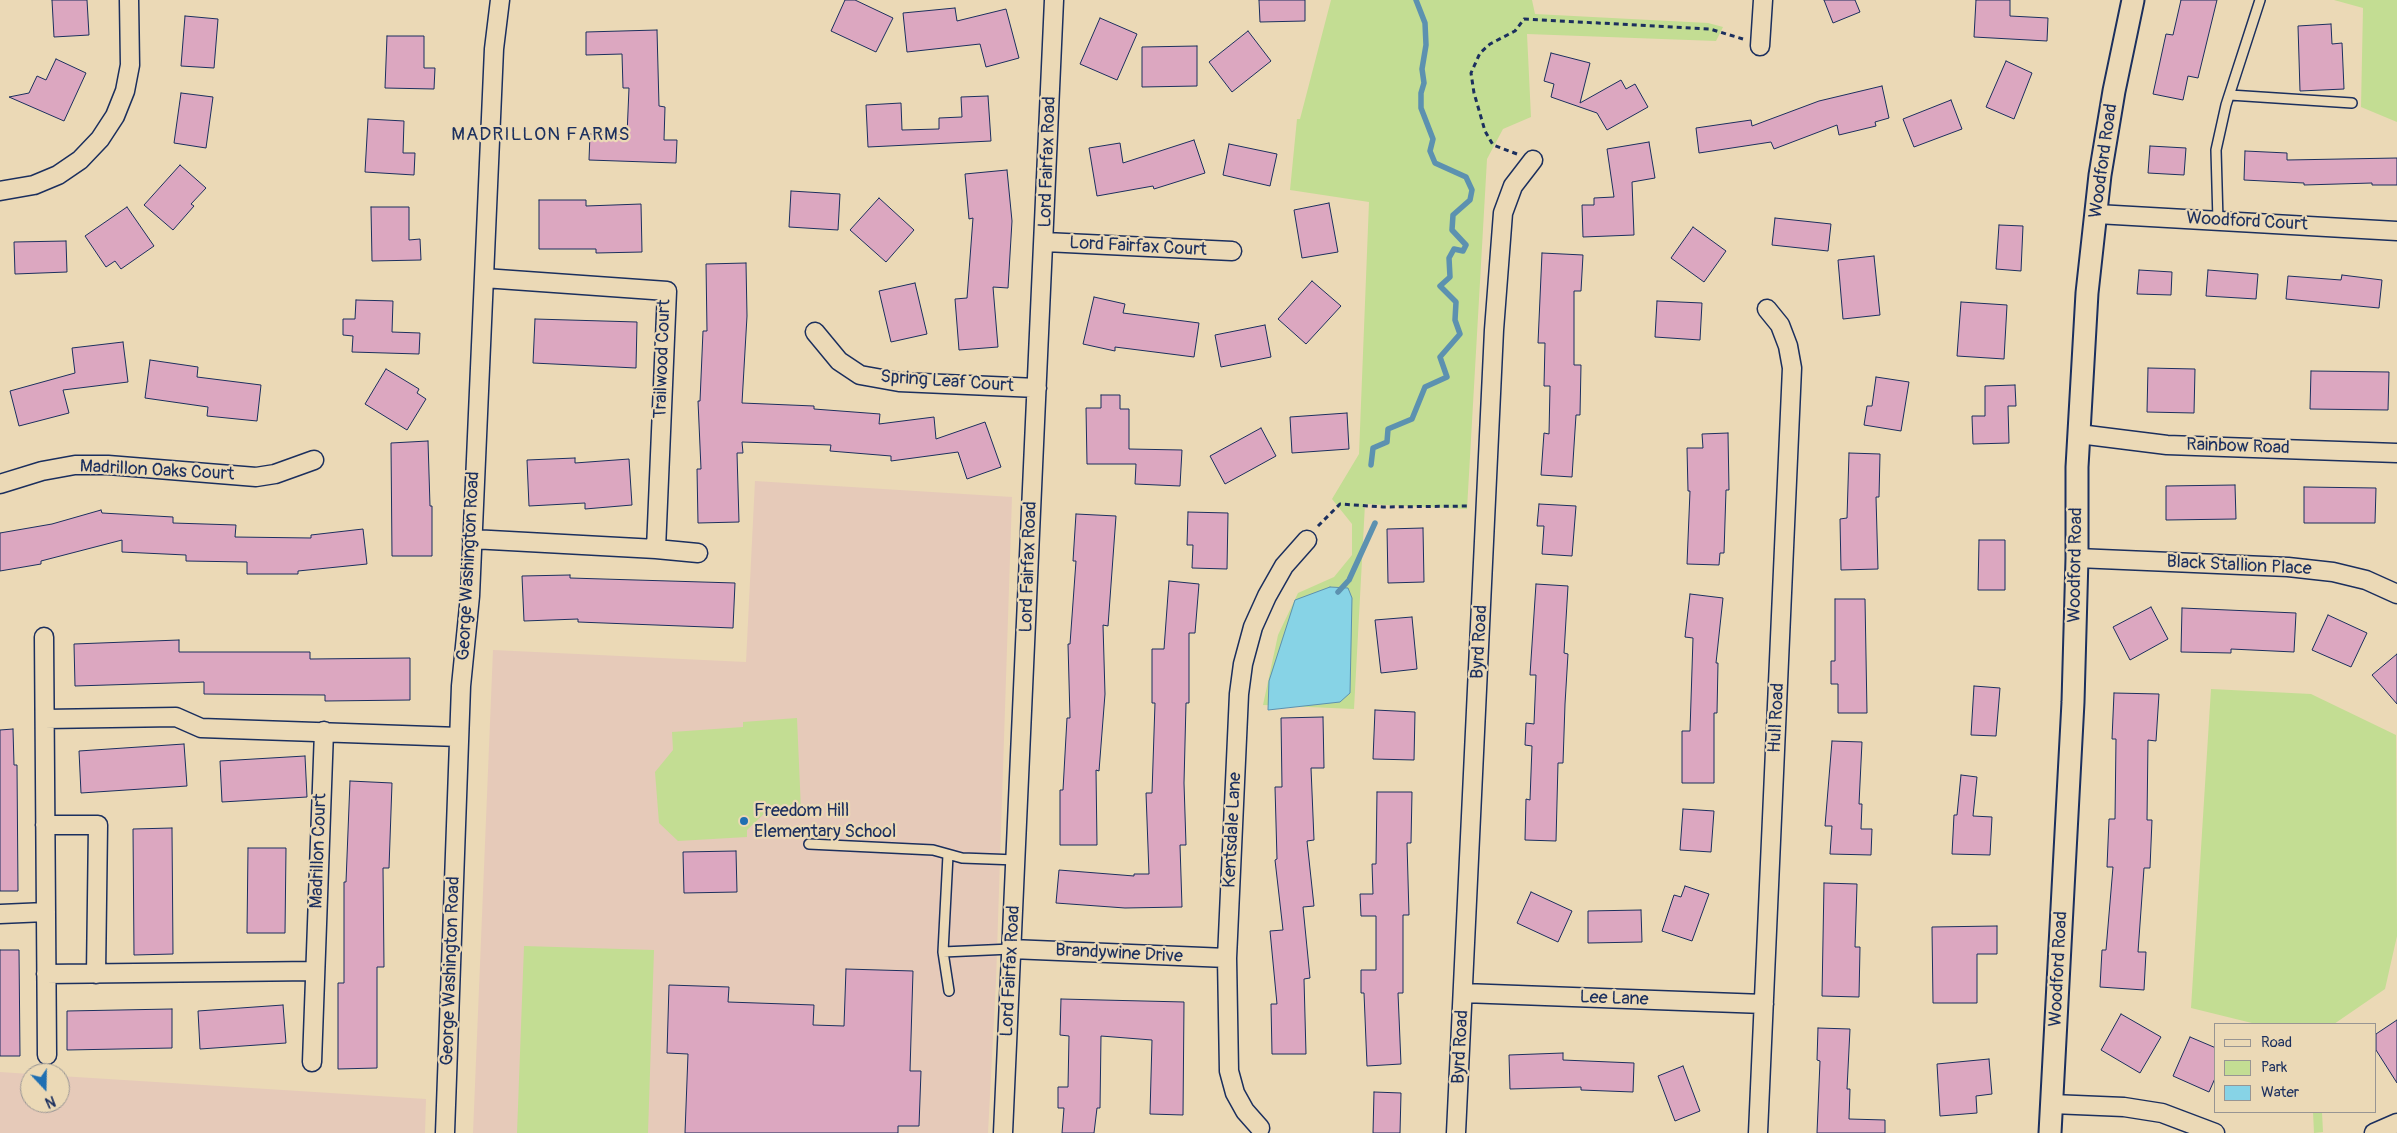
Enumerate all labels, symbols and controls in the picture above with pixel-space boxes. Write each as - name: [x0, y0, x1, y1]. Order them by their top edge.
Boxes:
- street label: Lord Fairfax Road: [1035, 96, 1061, 228]
- street label: Woodford Road: [2085, 102, 2123, 220]
- district label: MADRILLON FARMS: [449, 124, 633, 146]
- street label: Woodford Court: [2186, 208, 2308, 236]
- street label: Lord Fairfax Court: [1069, 233, 1207, 261]
- street label: Trailwood Court: [650, 299, 676, 419]
- street label: Spring Leaf Court: [880, 367, 1014, 397]
- street label: Rainbow Road: [2186, 434, 2290, 460]
- street label: Madrillon Oaks Court: [79, 456, 235, 486]
- street label: George Washington Road: [453, 471, 485, 661]
- street label: Lord Fairfax Road: [1016, 501, 1042, 633]
- street label: Woodford Road: [2064, 507, 2088, 623]
- street label: Black Stallion Place: [2166, 551, 2312, 581]
- street label: Byrd Road: [1467, 605, 1493, 679]
- street label: Hull Road: [1764, 682, 1790, 754]
- street label: Kentsdale Lane: [1219, 772, 1247, 888]
- street label: Madrillon Court: [306, 793, 332, 909]
- place label: Freedom Hill Elementary School: [754, 800, 896, 842]
- marker: Freedom Hill Elementary School: [738, 815, 750, 827]
- street label: George Washington Road: [437, 876, 465, 1066]
- street label: Lord Fairfax Road: [997, 905, 1025, 1037]
- street label: Woodford Road: [2045, 911, 2073, 1027]
- street label: Brandywine Drive: [1055, 940, 1183, 968]
- street label: Lee Lane: [1579, 987, 1649, 1011]
- street label: Byrd Road: [1448, 1010, 1474, 1084]
- legend: [2214, 1023, 2377, 1113]
- text: Road: [2261, 1033, 2292, 1052]
- text: Park: [2261, 1058, 2287, 1077]
- north arrow: [20, 1063, 70, 1113]
- text: Water: [2261, 1083, 2299, 1102]
- text: N: [43, 1092, 58, 1111]

